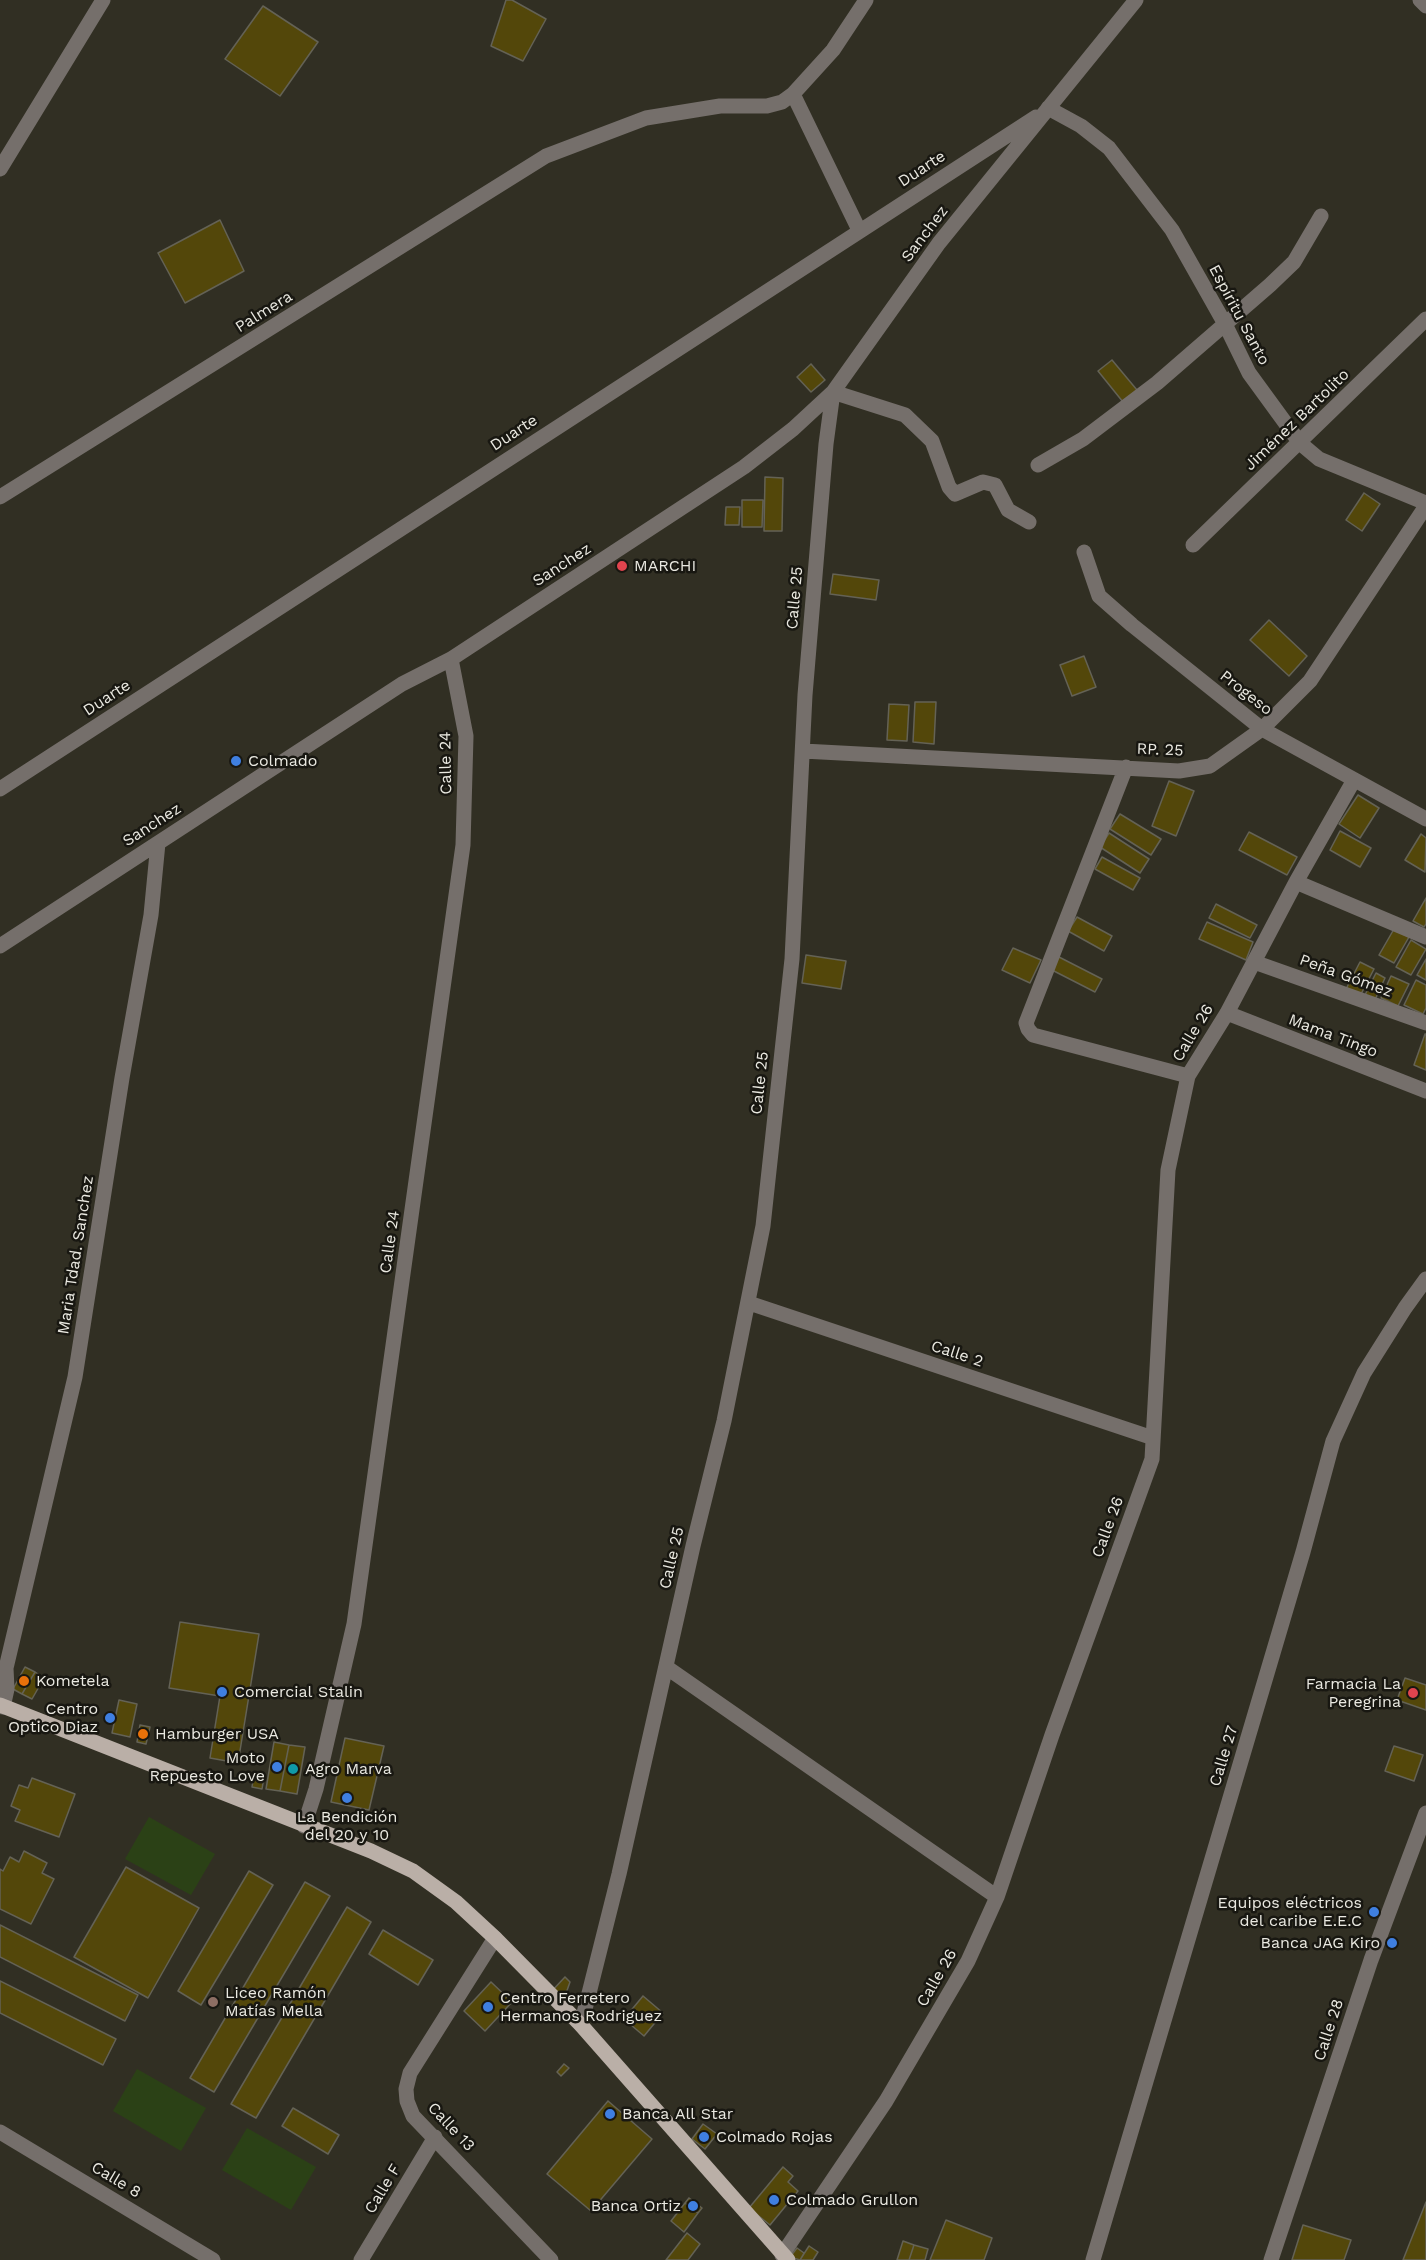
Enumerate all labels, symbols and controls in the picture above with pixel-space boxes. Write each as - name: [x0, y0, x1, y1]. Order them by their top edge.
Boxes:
- street label: Duarte: [895, 147, 949, 191]
- street label: Sanchez: [898, 202, 952, 266]
- street label: Espíritu Santo: [1204, 261, 1274, 369]
- street label: Palmera: [232, 287, 296, 337]
- street label: Jiménez Bartolito: [1241, 365, 1353, 475]
- street label: Duarte: [487, 411, 541, 455]
- street label: Sanchez: [529, 539, 595, 591]
- place label: MARCHI: [634, 556, 696, 576]
- marker: MARCHI: [615, 559, 629, 573]
- street label: Calle 25: [783, 566, 807, 630]
- street label: Progeso: [1216, 667, 1276, 719]
- street label: Duarte: [80, 676, 134, 720]
- street label: Calle 24: [436, 731, 456, 795]
- street label: RP. 25: [1136, 740, 1184, 760]
- place label: Colmado: [248, 751, 317, 771]
- marker: Colmado: [229, 754, 243, 768]
- street label: Sanchez: [119, 799, 185, 851]
- street label: Peña Gómez: [1297, 950, 1395, 1002]
- street label: Calle 26: [1168, 1001, 1218, 1065]
- street label: Mama Tingo: [1286, 1010, 1380, 1062]
- street label: Calle 25: [747, 1051, 773, 1115]
- street label: Maria Tdad. Sanchez: [54, 1174, 98, 1336]
- street label: Calle 24: [376, 1209, 404, 1275]
- street label: Calle 2: [928, 1337, 986, 1371]
- street label: Calle 26: [1088, 1494, 1128, 1560]
- street label: Calle 25: [656, 1525, 688, 1591]
- place label: Kometela: [36, 1671, 110, 1691]
- marker: Kometela: [17, 1674, 31, 1688]
- place label: Farmacia La Peregrina: [1306, 1674, 1401, 1712]
- place label: Comercial Stalin: [234, 1682, 363, 1702]
- marker: Comercial Stalin: [215, 1685, 229, 1699]
- marker: Farmacia La Peregrina: [1406, 1686, 1420, 1700]
- place label: Centro Optico Diaz: [8, 1699, 98, 1737]
- marker: Centro Optico Diaz: [103, 1711, 117, 1725]
- street label: Calle 27: [1206, 1723, 1242, 1789]
- place label: Hamburger USA: [155, 1724, 279, 1744]
- marker: Hamburger USA: [136, 1727, 150, 1741]
- place label: Moto Repuesto Love: [150, 1748, 265, 1786]
- place label: Agro Marva: [305, 1759, 392, 1779]
- marker: Moto Repuesto Love: [270, 1760, 284, 1774]
- marker: Agro Marva: [286, 1762, 300, 1776]
- marker: La Bendición del 20 y 10: [340, 1791, 354, 1805]
- place label: La Bendición del 20 y 10: [297, 1807, 397, 1845]
- place label: Equipos eléctricos del caribe E.E.C: [1218, 1893, 1362, 1931]
- marker: Equipos eléctricos del caribe E.E.C: [1367, 1905, 1381, 1919]
- place label: Banca JAG Kiro: [1261, 1933, 1380, 1953]
- marker: Banca JAG Kiro: [1385, 1936, 1399, 1950]
- street label: Calle 26: [913, 1946, 961, 2010]
- place label: Liceo Ramón Matías Mella: [225, 1983, 327, 2021]
- place label: Centro Ferretero Hermanos Rodriguez: [500, 1988, 662, 2026]
- marker: Liceo Ramón Matías Mella: [206, 1995, 220, 2009]
- street label: Calle 28: [1310, 1997, 1348, 2063]
- marker: Centro Ferretero Hermanos Rodriguez: [481, 2000, 495, 2014]
- street label: Calle 13: [423, 2098, 479, 2156]
- place label: Banca All Star: [622, 2104, 733, 2124]
- marker: Banca All Star: [603, 2107, 617, 2121]
- place label: Colmado Rojas: [716, 2127, 833, 2147]
- marker: Colmado Rojas: [697, 2130, 711, 2144]
- street label: Calle 8: [88, 2158, 144, 2202]
- street label: Calle F: [361, 2161, 405, 2217]
- place label: Colmado Grullon: [786, 2190, 918, 2210]
- marker: Colmado Grullon: [767, 2193, 781, 2207]
- place label: Banca Ortiz: [591, 2196, 681, 2216]
- marker: Banca Ortiz: [686, 2199, 700, 2213]

